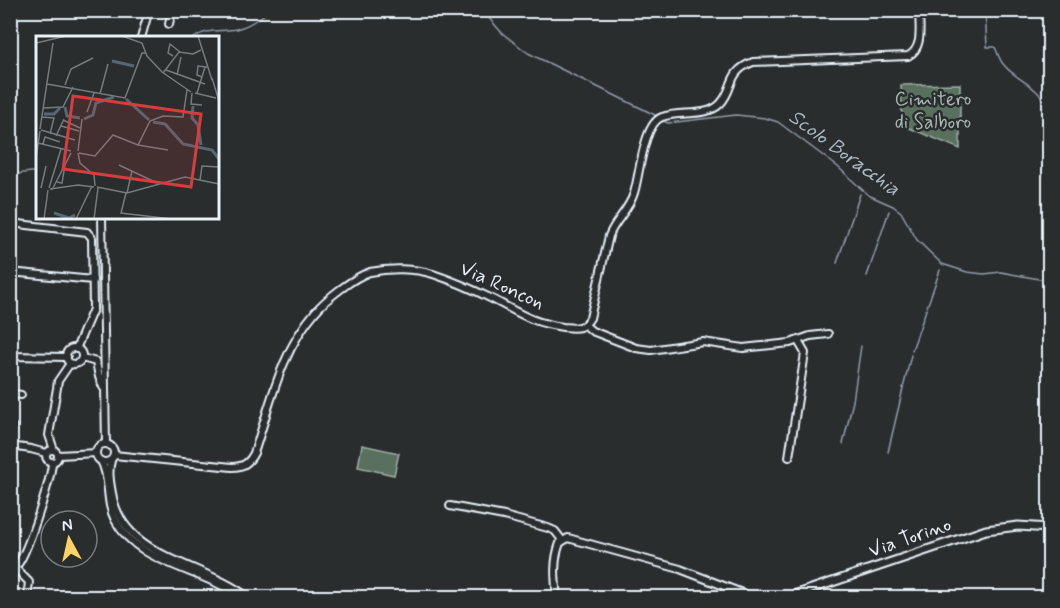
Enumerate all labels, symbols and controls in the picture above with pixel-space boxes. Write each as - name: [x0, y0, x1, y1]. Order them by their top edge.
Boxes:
- inset map: [36, 36, 219, 219]
- park label: Cimitero di Salboro: [895, 86, 971, 136]
- water label: Scolo Boracchia: [783, 103, 905, 203]
- street label: Via Roncon: [455, 255, 549, 317]
- north arrow: [39, 509, 99, 569]
- street label: Via Torino: [865, 511, 955, 565]
- text: N: [60, 514, 74, 537]

